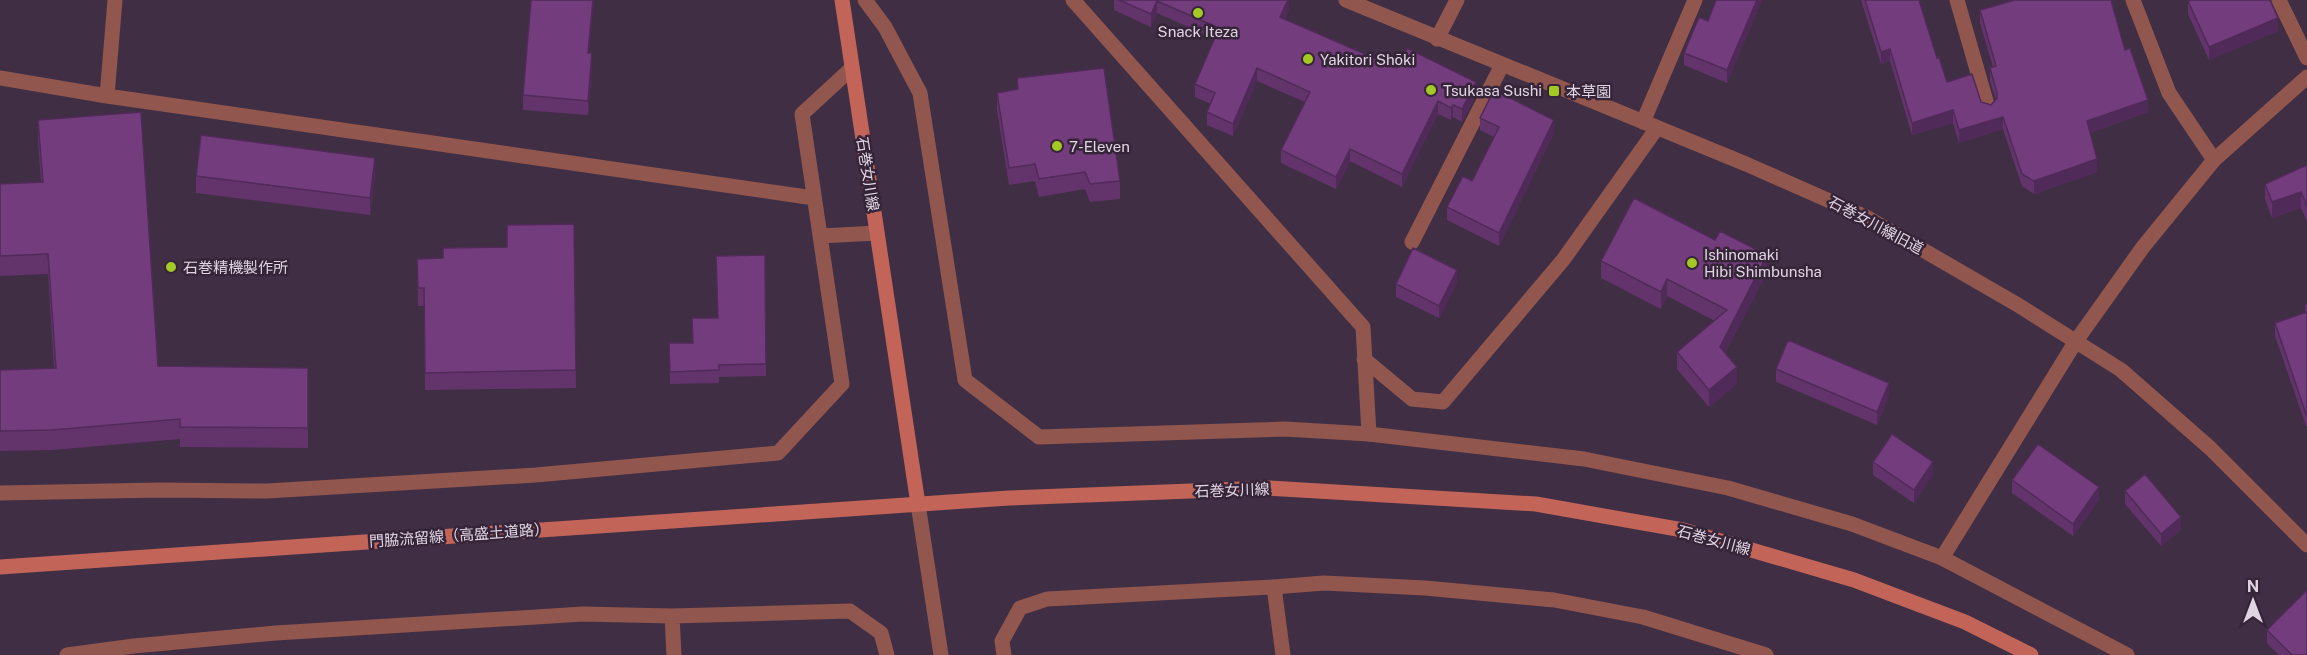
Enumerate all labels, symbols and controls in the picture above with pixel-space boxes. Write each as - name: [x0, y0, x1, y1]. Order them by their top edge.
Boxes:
- marker: Snack Iteza: [1191, 6, 1205, 20]
- place label: Snack Iteza: [1158, 23, 1238, 40]
- place label: Yakitori Shōki: [1320, 51, 1415, 68]
- marker: Yakitori Shōki: [1301, 52, 1315, 66]
- place label: Tsukasa Sushi: [1443, 82, 1542, 99]
- marker: Tsukasa Sushi: [1424, 83, 1438, 97]
- place label: 本草園: [1566, 83, 1611, 100]
- marker: 本草園: [1547, 84, 1561, 98]
- street label: 石巻女川線: [854, 136, 882, 212]
- place label: 7-Eleven: [1069, 138, 1130, 155]
- marker: 7-Eleven: [1050, 139, 1064, 153]
- street label: 石巻女川線旧道: [1826, 193, 1926, 257]
- place label: Ishinomaki Hibi Shimbunsha: [1704, 246, 1822, 280]
- marker: Ishinomaki Hibi Shimbunsha: [1685, 256, 1699, 270]
- place label: 石巻精機製作所: [183, 259, 288, 276]
- marker: 石巻精機製作所: [164, 260, 178, 274]
- street label: 石巻女川線: [1194, 480, 1270, 500]
- street label: 門脇流留線（高盛土道路）: [369, 520, 549, 550]
- street label: 石巻女川線: [1676, 522, 1752, 558]
- north arrow: [2223, 571, 2283, 631]
- text: N: [2247, 577, 2259, 596]

